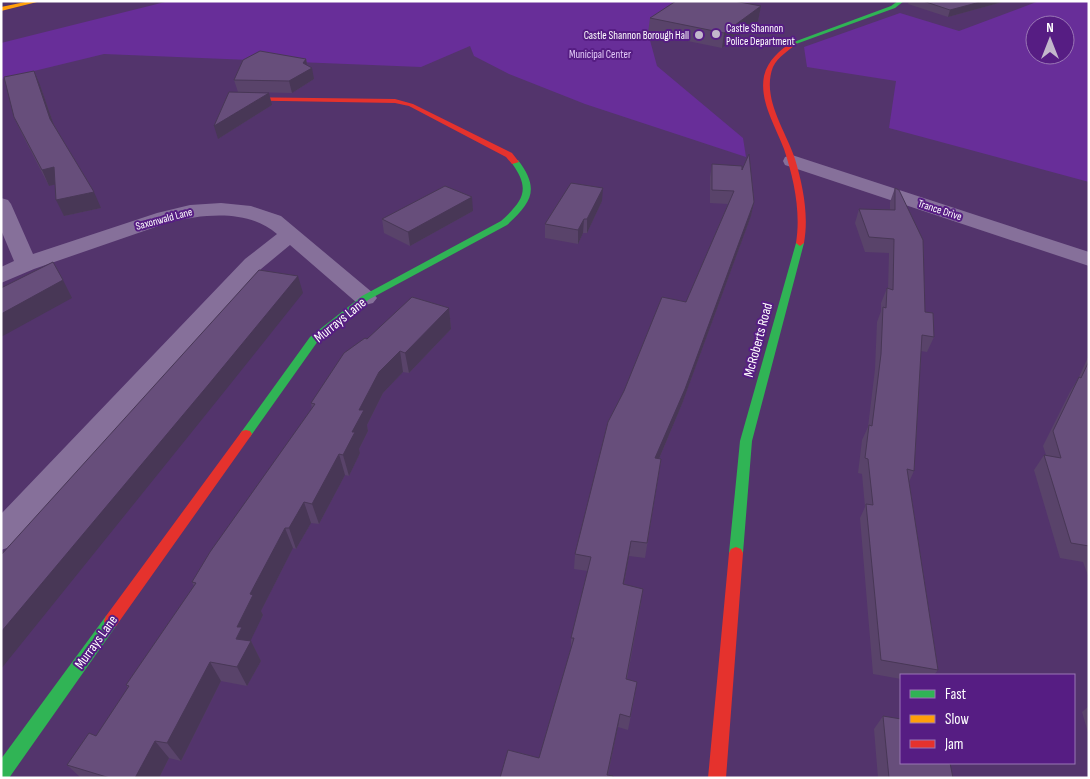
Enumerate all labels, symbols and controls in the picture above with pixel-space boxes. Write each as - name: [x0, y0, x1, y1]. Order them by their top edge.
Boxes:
- north arrow: [1025, 15, 1075, 65]
- text: N: [1046, 19, 1054, 36]
- place label: Castle Shannon Police Department: [726, 22, 796, 48]
- marker: Castle Shannon Police Department: [710, 28, 722, 40]
- place label: Castle Shannon Borough Hall: [584, 29, 689, 42]
- marker: Castle Shannon Borough Hall: [693, 29, 705, 41]
- park label: Municipal Center: [569, 48, 631, 61]
- street label: Trance Drive: [916, 197, 964, 223]
- street label: Saxonwald Lane: [134, 205, 194, 233]
- street label: Murrays Lane: [311, 294, 369, 346]
- street label: McRoberts Road: [740, 301, 776, 379]
- street label: Murrays Lane: [71, 612, 121, 672]
- legend: [900, 674, 1075, 764]
- text: Fast: [945, 685, 967, 704]
- text: Slow: [945, 710, 969, 729]
- text: Jam: [944, 735, 963, 754]

